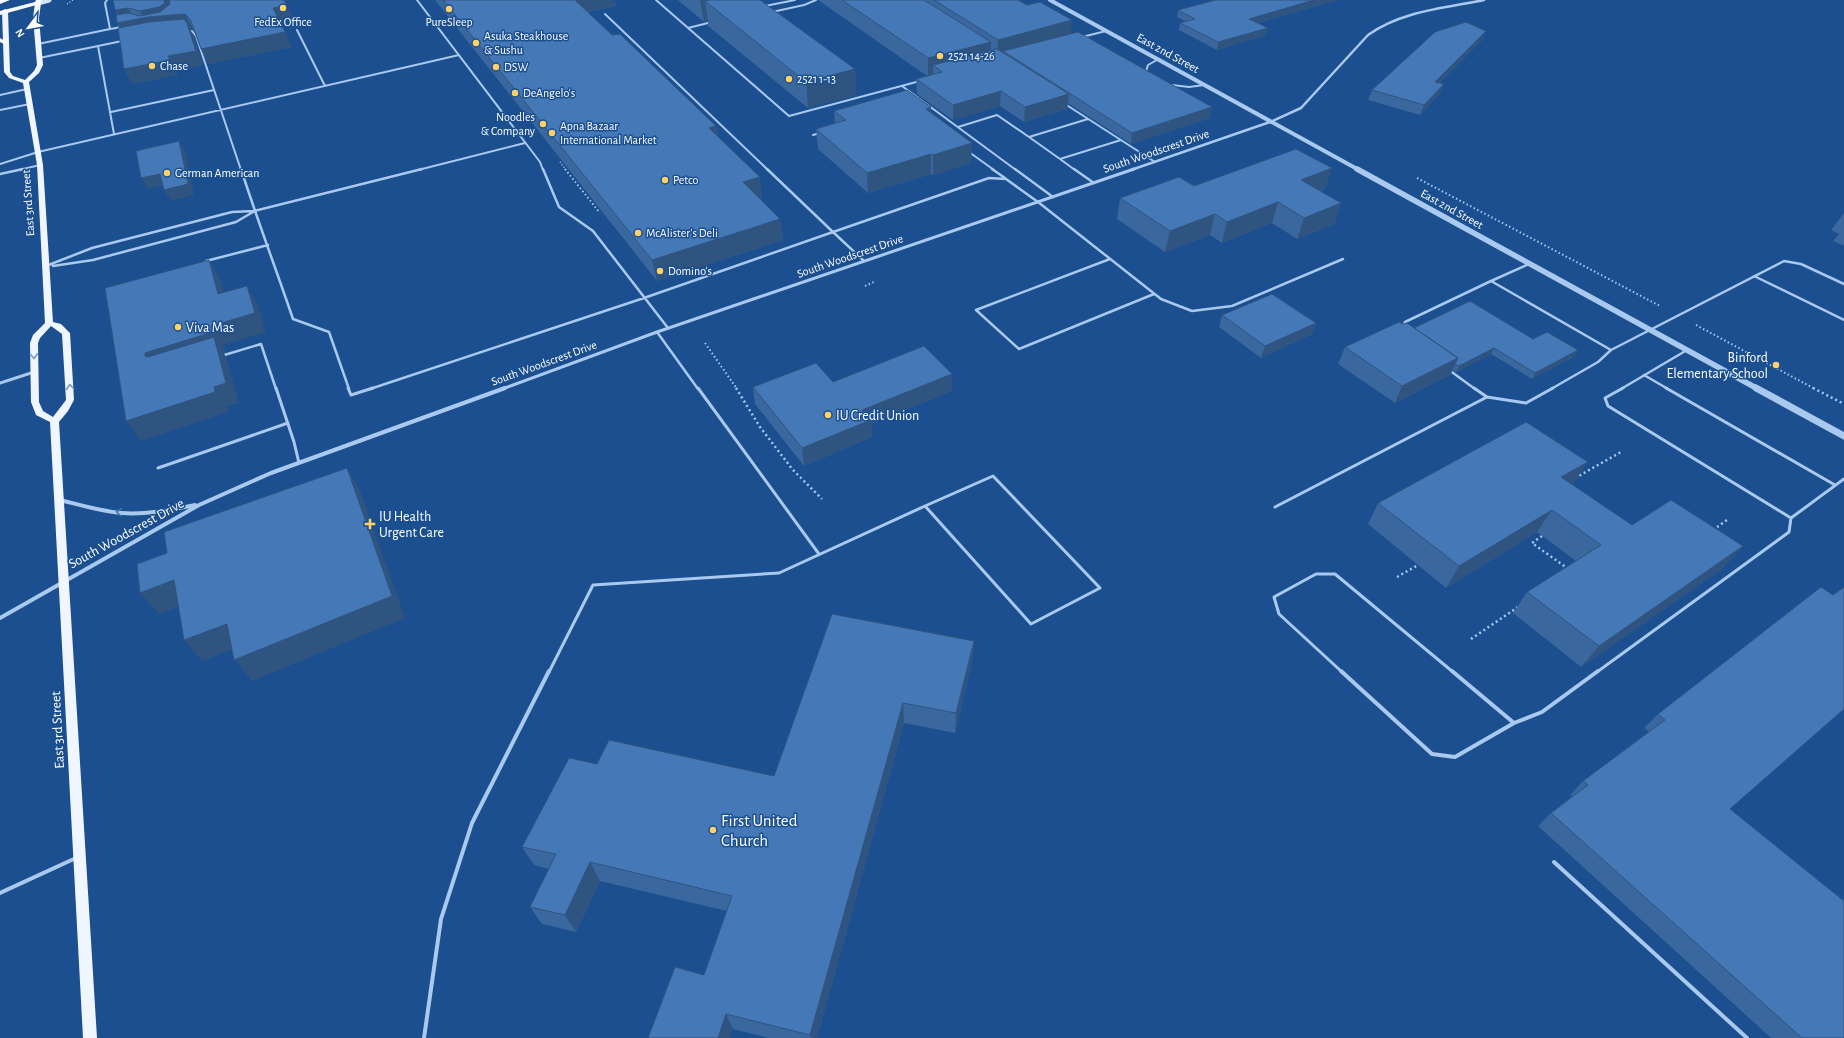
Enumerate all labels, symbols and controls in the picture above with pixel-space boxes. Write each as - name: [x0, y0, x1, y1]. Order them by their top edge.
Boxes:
- marker: FedEx Office: [278, 3, 288, 13]
- marker: PureSleep: [444, 4, 454, 14]
- north arrow: [8, 8, 48, 48]
- place label: FedEx Office: [254, 16, 312, 28]
- place label: PureSleep: [425, 16, 473, 28]
- text: N: [13, 27, 27, 39]
- place label: Asuka Steakhouse & Sushu: [484, 30, 568, 56]
- street label: East 2nd Street: [1135, 31, 1201, 75]
- marker: Asuka Steakhouse & Sushu: [471, 38, 481, 48]
- place label: 2521 14-26: [948, 50, 995, 62]
- marker: 2521 14-26: [935, 51, 945, 61]
- place label: Chase: [160, 60, 188, 72]
- marker: Chase: [147, 61, 157, 71]
- place label: DSW: [504, 61, 528, 73]
- marker: DSW: [491, 62, 501, 72]
- place label: 2521 1-13: [797, 73, 836, 85]
- marker: 2521 1-13: [784, 74, 794, 84]
- place label: DeAngelo's: [523, 87, 575, 99]
- marker: DeAngelo's: [510, 88, 520, 98]
- place label: Noodles & Company: [481, 111, 535, 138]
- marker: Noodles & Company: [538, 119, 548, 129]
- place label: Apna Bazaar International Market: [560, 120, 657, 146]
- street label: South Woodscrest Drive: [1101, 127, 1211, 175]
- marker: Apna Bazaar International Market: [547, 128, 557, 138]
- place label: German American: [175, 167, 259, 179]
- marker: German American: [162, 168, 172, 178]
- street label: East 3rd Street: [20, 169, 36, 237]
- place label: Petco: [673, 174, 699, 186]
- marker: Petco: [660, 175, 670, 185]
- street label: East 2nd Street: [1419, 187, 1485, 231]
- place label: McAlister's Deli: [646, 227, 718, 239]
- marker: McAlister's Deli: [633, 228, 643, 238]
- street label: South Woodscrest Drive: [795, 232, 905, 280]
- place label: Domino's: [668, 265, 712, 277]
- marker: Domino's: [655, 266, 665, 276]
- place label: Viva Mas: [186, 321, 234, 335]
- marker: Viva Mas: [173, 322, 183, 332]
- street label: South Woodscrest Drive: [490, 338, 598, 388]
- place label: Binford Elementary School: [1667, 351, 1768, 381]
- one-way arrow: [29, 353, 38, 359]
- marker: Binford Elementary School: [1771, 360, 1781, 370]
- one-way arrow: [66, 384, 74, 390]
- place label: IU Credit Union: [836, 409, 919, 423]
- marker: IU Credit Union: [823, 410, 833, 420]
- street label: South Woodscrest Drive: [66, 496, 187, 571]
- one-way arrow: [116, 508, 122, 517]
- place label: IU Health Urgent Care: [379, 510, 444, 540]
- marker: IU Health Urgent Care: [364, 518, 376, 530]
- street label: East 3rd Street: [49, 690, 67, 769]
- place label: First United Church: [721, 812, 798, 849]
- marker: First United Church: [708, 825, 718, 835]

